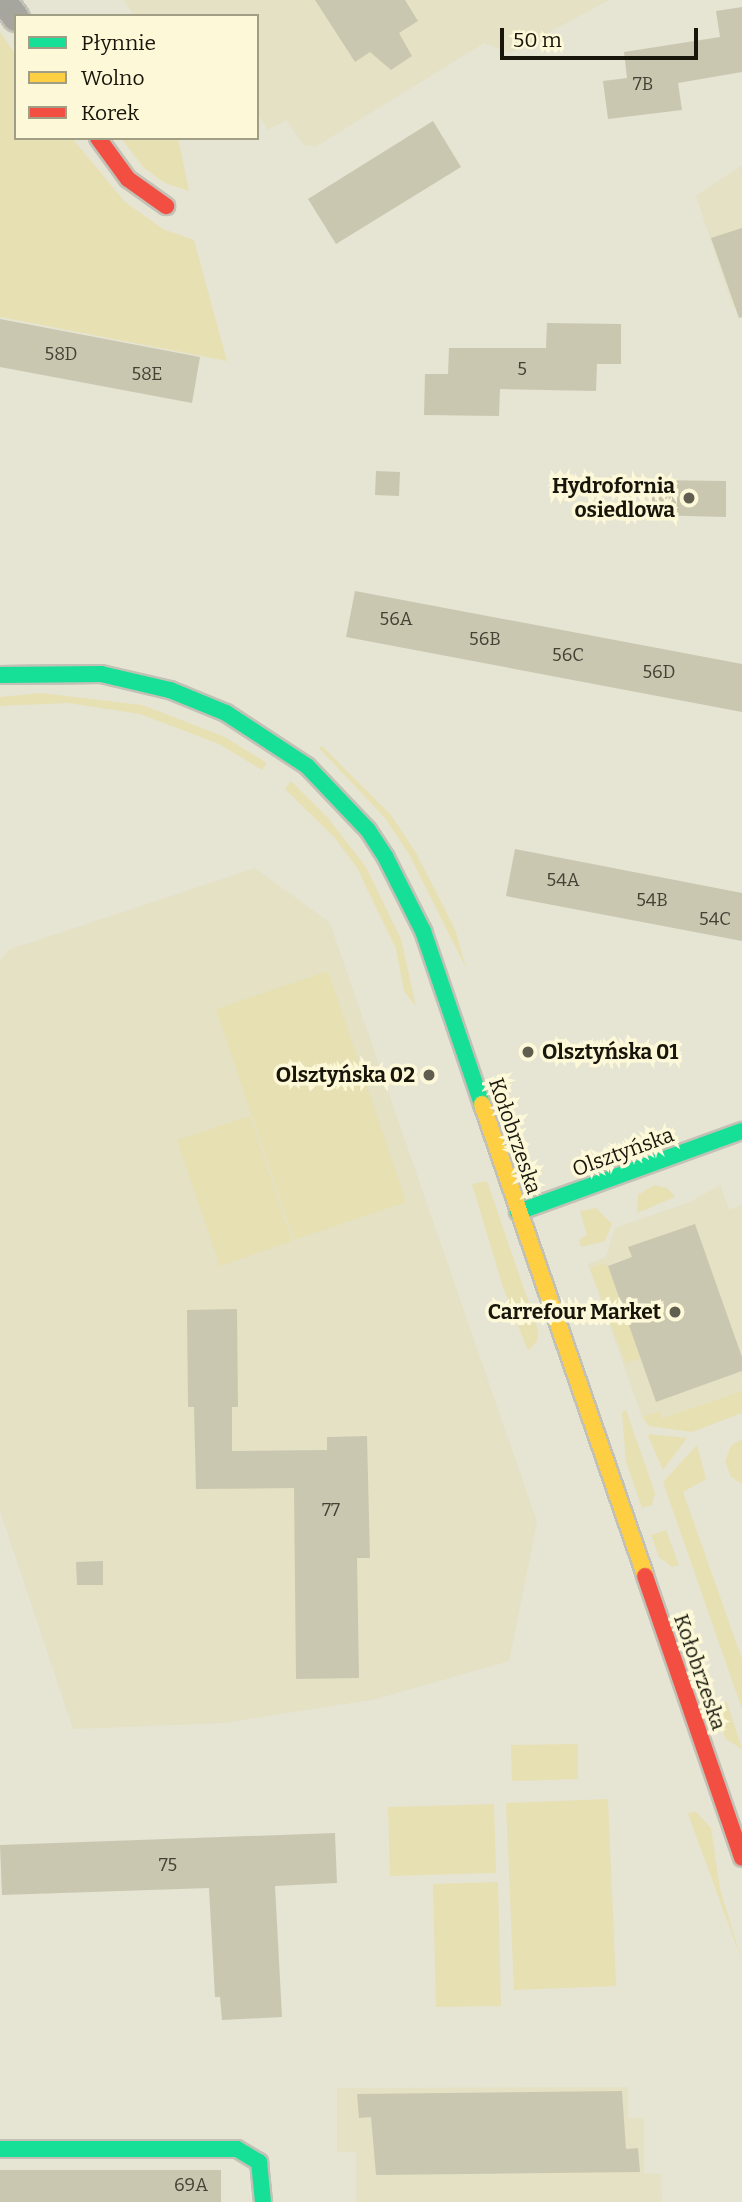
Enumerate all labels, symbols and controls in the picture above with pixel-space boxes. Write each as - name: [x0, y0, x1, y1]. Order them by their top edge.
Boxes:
- legend: [14, 14, 259, 140]
- scale bar: [504, 14, 702, 58]
- text: 50 m: [513, 27, 562, 53]
- text: Płynnie: [81, 30, 156, 56]
- text: Wolno: [81, 65, 144, 91]
- house number: 7B: [633, 73, 653, 95]
- text: Korek: [81, 100, 139, 126]
- house number: 58D: [45, 343, 77, 365]
- house number: 5: [517, 358, 527, 380]
- house number: 58E: [131, 363, 163, 385]
- place label: Hydrofornia osiedlowa: [552, 473, 675, 523]
- marker: Hydrofornia osiedlowa: [681, 490, 697, 506]
- house number: 56A: [380, 608, 412, 630]
- house number: 56B: [469, 628, 501, 650]
- house number: 56C: [552, 644, 584, 666]
- house number: 56D: [642, 661, 676, 683]
- house number: 54A: [547, 869, 579, 891]
- house number: 54B: [636, 889, 668, 911]
- house number: 54C: [699, 908, 731, 930]
- place label: Olsztyńska 01: [542, 1039, 678, 1065]
- marker: Olsztyńska 01: [520, 1044, 536, 1060]
- place label: Olsztyńska 02: [276, 1062, 415, 1088]
- marker: Olsztyńska 02: [421, 1067, 437, 1083]
- street label: Kołobrzeska: [483, 1075, 547, 1197]
- street label: Olsztyńska: [569, 1122, 677, 1182]
- place label: Carrefour Market: [488, 1299, 661, 1325]
- marker: Carrefour Market: [667, 1304, 683, 1320]
- house number: 77: [322, 1499, 340, 1521]
- street label: Kołobrzeska: [668, 1611, 732, 1733]
- house number: 75: [159, 1854, 177, 1876]
- house number: 69A: [174, 2174, 208, 2196]

